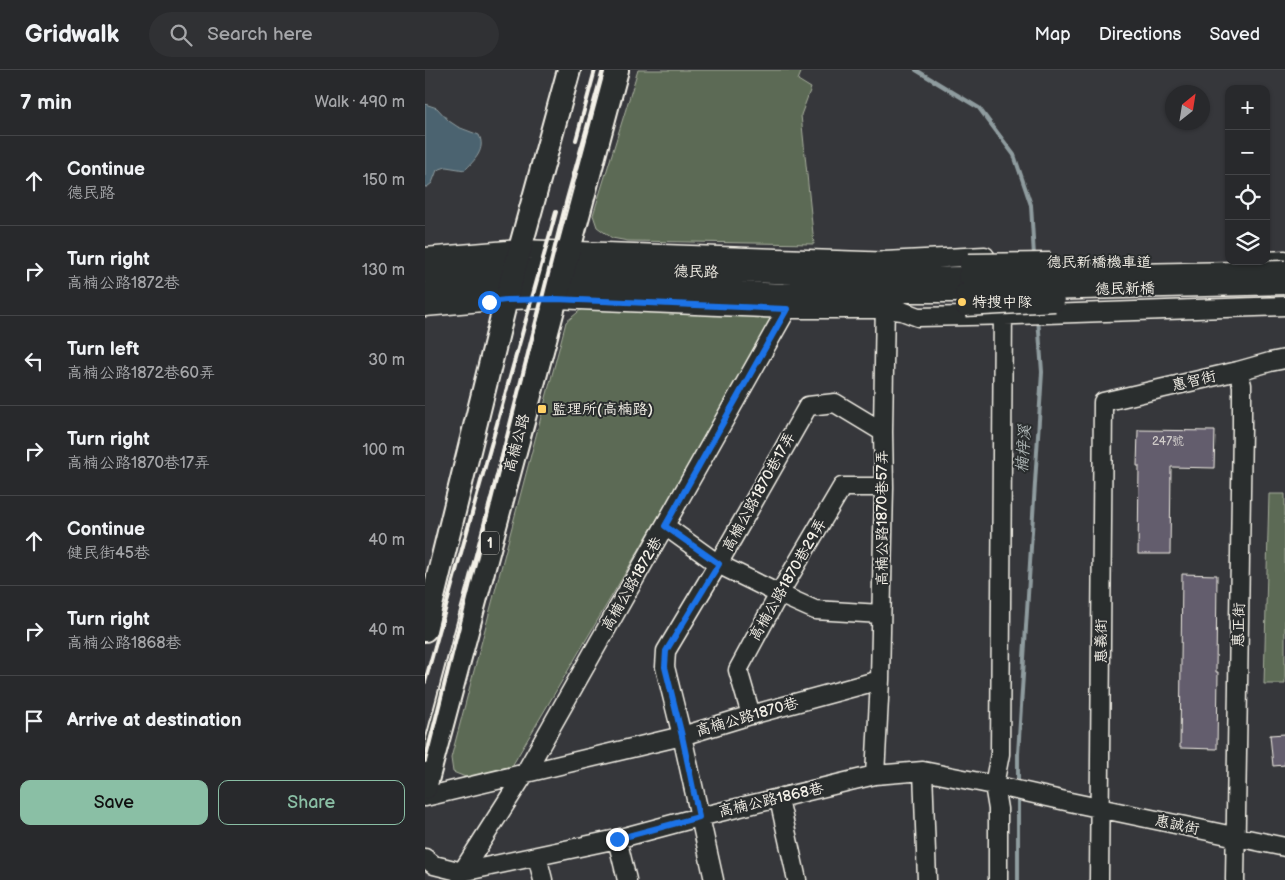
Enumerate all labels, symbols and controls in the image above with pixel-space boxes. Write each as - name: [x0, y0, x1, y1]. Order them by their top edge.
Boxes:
- search box: [149, 12, 499, 57]
- text: Gridwalk: [25, 20, 119, 49]
- icon: search: [167, 21, 195, 49]
- text: Search here: [207, 23, 312, 46]
- text: Map: [1035, 24, 1071, 45]
- text: Directions: [1099, 24, 1181, 45]
- text: Saved: [1209, 24, 1260, 45]
- north arrow: [1165, 85, 1210, 130]
- map controls: [1225, 85, 1270, 265]
- button: +: [1225, 85, 1270, 130]
- text: 7 min: [20, 90, 72, 115]
- text: Walk · 490 m: [314, 93, 405, 112]
- button: −: [1225, 130, 1270, 175]
- text: Continue: [67, 158, 145, 181]
- icon: ahead: [20, 167, 48, 195]
- text: 150 m: [363, 171, 405, 190]
- button: locate: [1225, 175, 1270, 220]
- text: 德民路: [67, 184, 115, 203]
- button: layers: [1225, 220, 1270, 265]
- text: Turn right: [67, 248, 150, 271]
- street label: 德民新橋機車道: [1046, 253, 1152, 272]
- icon: right: [20, 257, 48, 285]
- text: 130 m: [362, 261, 405, 280]
- street label: 德民路: [673, 262, 719, 282]
- text: 高楠公路1872巷: [67, 274, 180, 293]
- street label: 德民新橋: [1095, 279, 1155, 299]
- route start: [478, 291, 501, 314]
- place label: 特搜中隊: [972, 293, 1032, 312]
- marker: 特搜中隊: [956, 296, 968, 308]
- text: Turn left: [67, 338, 139, 361]
- icon: left: [20, 347, 48, 375]
- text: 30 m: [368, 351, 405, 370]
- text: 高楠公路1872巷60弄: [67, 364, 215, 383]
- street label: 惠智街: [1170, 367, 1218, 395]
- place label: 監理所(高楠路): [552, 400, 653, 419]
- marker: 監理所(高楠路): [536, 403, 548, 415]
- street label: 高楠公路: [500, 412, 534, 474]
- water label: 楠梓溪: [1013, 423, 1035, 474]
- text: Turn right: [67, 428, 150, 451]
- street label: 高楠公路1870巷17弄: [718, 429, 800, 555]
- house number: 247號: [1152, 434, 1184, 449]
- icon: right: [20, 437, 48, 465]
- text: 100 m: [362, 441, 405, 460]
- street label: 高楠公路1870巷57弄: [873, 450, 892, 586]
- text: 高楠公路1870巷17弄: [67, 454, 210, 473]
- street label: 高楠公路1870巷29弄: [745, 515, 831, 645]
- text: Continue: [67, 518, 145, 541]
- icon: ahead: [20, 527, 48, 555]
- text: 40 m: [368, 531, 405, 550]
- road number: 1: [481, 532, 499, 554]
- street label: 高楠公路1872巷: [597, 533, 667, 635]
- text: 健民街45巷: [67, 544, 150, 563]
- street label: 惠正街: [1229, 602, 1249, 648]
- text: Turn right: [67, 608, 150, 631]
- icon: right: [20, 617, 48, 645]
- street label: 惠義街: [1092, 618, 1111, 664]
- text: 40 m: [368, 621, 405, 640]
- text: 高楠公路1868巷: [67, 634, 182, 653]
- street label: 高楠公路1870巷: [694, 693, 800, 741]
- icon: arrive: [20, 707, 48, 735]
- text: Arrive at destination: [67, 709, 242, 732]
- street label: 高楠公路1868巷: [717, 779, 825, 821]
- button: Save: [20, 780, 208, 825]
- button: Share: [218, 780, 405, 825]
- street label: 惠誠街: [1153, 811, 1201, 839]
- route end: [606, 828, 629, 851]

